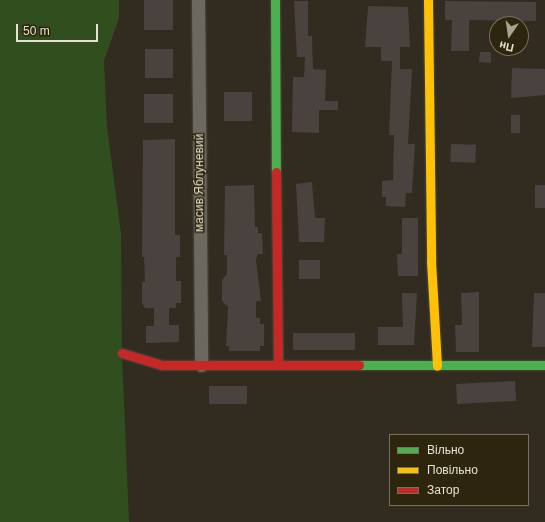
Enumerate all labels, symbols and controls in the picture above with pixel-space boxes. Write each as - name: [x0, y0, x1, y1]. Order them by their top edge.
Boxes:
- scale bar: [18, 16, 100, 42]
- north arrow: [489, 16, 529, 56]
- text: 50 m: [23, 24, 50, 38]
- text: Пн: [498, 39, 515, 54]
- street label: масив Яблуневий: [193, 134, 207, 232]
- legend: [389, 434, 529, 506]
- text: Вільно: [427, 443, 464, 457]
- text: Повільно: [427, 463, 478, 477]
- text: Затор: [427, 483, 459, 497]

